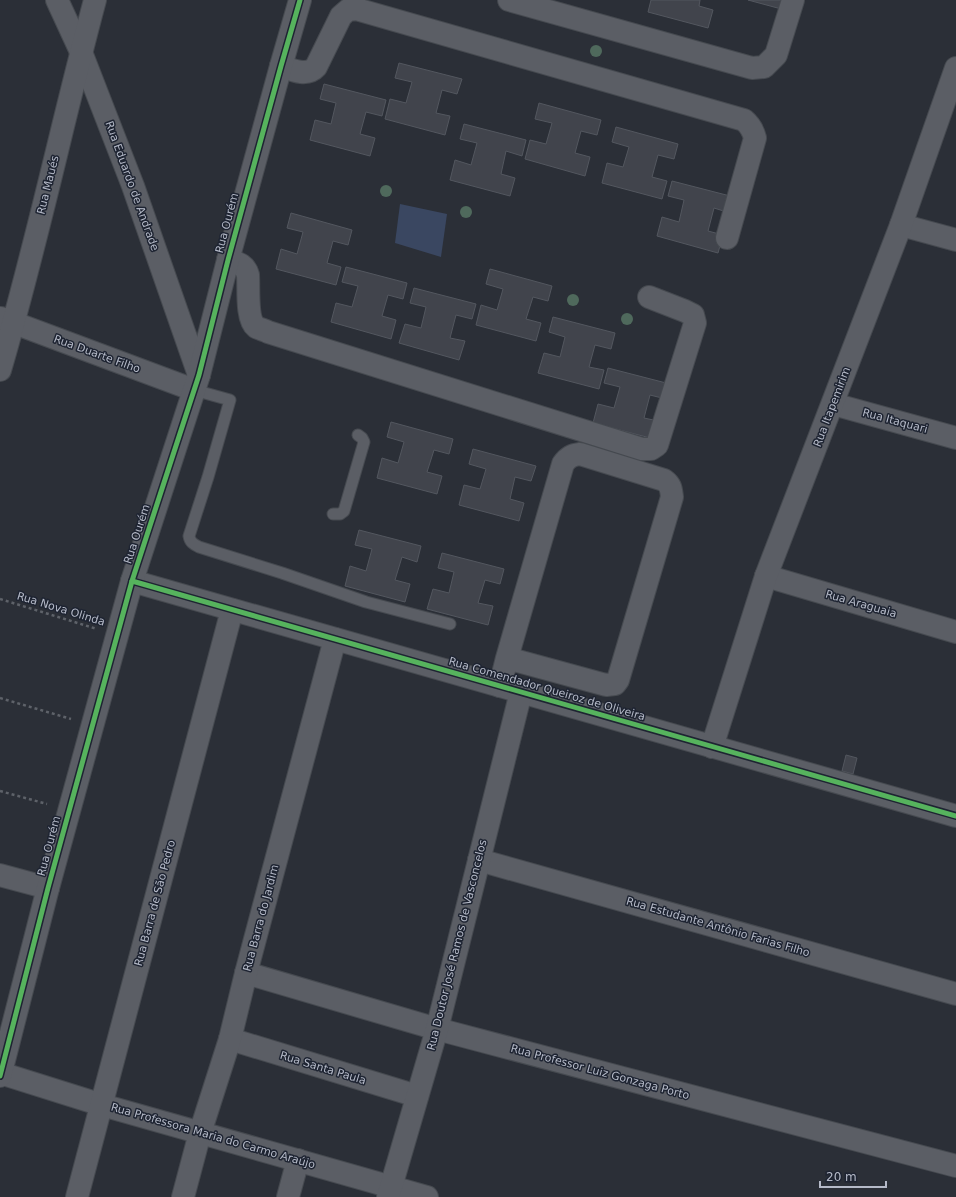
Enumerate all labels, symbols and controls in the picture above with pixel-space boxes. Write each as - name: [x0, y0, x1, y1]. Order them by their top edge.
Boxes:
- street label: Rua Eduardo de Andrade: [102, 119, 162, 253]
- street label: Rua Maués: [34, 154, 62, 216]
- street label: Rua Ourém: [213, 191, 241, 255]
- street label: Rua Duarte Filho: [52, 332, 142, 376]
- street label: Rua Itapemirim: [811, 365, 853, 449]
- street label: Rua Itaquari: [861, 406, 929, 436]
- street label: Rua Ourém: [121, 503, 153, 565]
- street label: Rua Araguaia: [824, 588, 898, 620]
- street label: Rua Nova Olinda: [15, 589, 107, 629]
- street label: Rua Comendador Queiroz de Oliveira: [447, 655, 647, 723]
- street label: Rua Ourém: [35, 814, 63, 878]
- street label: Rua Barra de São Pedro: [132, 838, 178, 967]
- street label: Rua Doutor José Ramos de Vasconcelos: [424, 838, 490, 1052]
- street label: Rua Barra do Jardim: [240, 863, 282, 973]
- street label: Rua Estudante Antônio Farias Filho: [625, 895, 812, 960]
- street label: Rua Professor Luiz Gonzaga Porto: [509, 1042, 691, 1102]
- street label: Rua Santa Paula: [278, 1049, 368, 1087]
- street label: Rua Professora Maria do Carmo Araújo: [109, 1101, 317, 1172]
- scale bar: [820, 1163, 886, 1189]
- text: 20 m: [826, 1170, 857, 1184]

